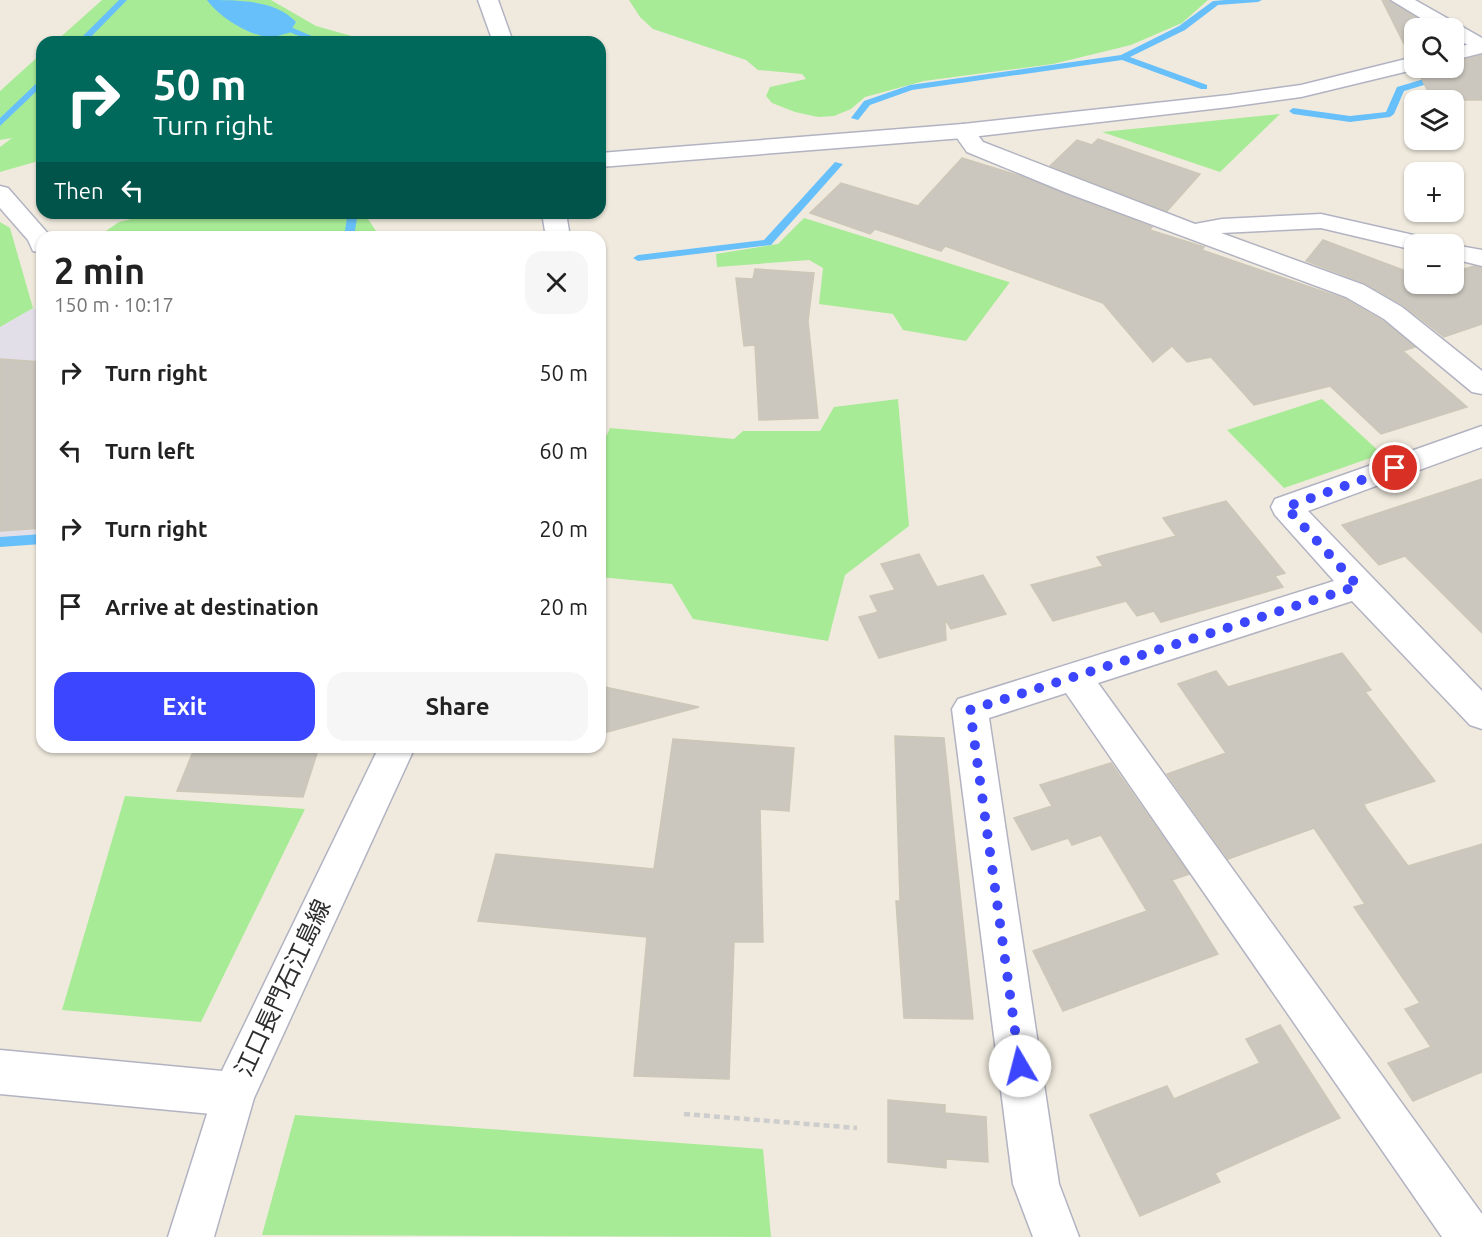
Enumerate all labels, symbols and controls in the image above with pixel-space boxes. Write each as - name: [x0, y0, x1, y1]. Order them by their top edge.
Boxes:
- map controls: [1404, 18, 1464, 294]
- button: search: [1404, 18, 1464, 78]
- icon: right: [54, 60, 132, 138]
- text: 50 m: [153, 61, 247, 108]
- button: layers: [1404, 90, 1464, 150]
- text: Turn right: [153, 110, 273, 140]
- button: +: [1404, 162, 1464, 222]
- icon: left: [116, 174, 149, 207]
- text: Then: [54, 178, 104, 203]
- button: −: [1404, 234, 1464, 294]
- text: 2 min: [54, 250, 145, 291]
- button: close: [525, 251, 588, 314]
- text: 150 m · 10:17: [54, 293, 174, 316]
- icon: right: [54, 356, 87, 389]
- text: Turn right: [105, 360, 207, 385]
- text: 50 m: [539, 360, 588, 385]
- icon: left: [54, 434, 87, 467]
- text: Turn left: [105, 438, 195, 463]
- text: 60 m: [539, 438, 588, 463]
- pin: [1369, 442, 1420, 493]
- icon: arrive: [1378, 451, 1411, 484]
- icon: right: [54, 512, 87, 545]
- text: Turn right: [105, 516, 207, 541]
- text: 20 m: [539, 516, 588, 541]
- icon: arrive: [54, 590, 87, 623]
- text: Arrive at destination: [105, 594, 319, 619]
- text: 20 m: [539, 594, 588, 619]
- button: Exit: [54, 672, 315, 741]
- button: Share: [327, 672, 588, 741]
- street label: 江口長門石江島線: [230, 895, 335, 1080]
- position arrow: [988, 1034, 1052, 1098]

